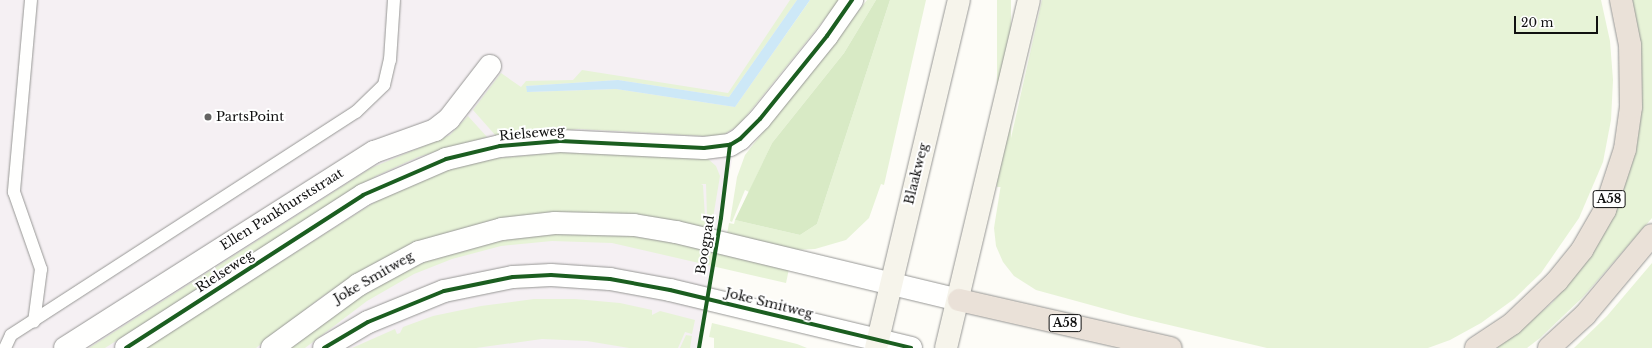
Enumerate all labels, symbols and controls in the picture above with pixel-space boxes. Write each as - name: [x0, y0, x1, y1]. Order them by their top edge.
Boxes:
- scale bar: [1516, 8, 1600, 34]
- text: 20 m: [1521, 15, 1553, 30]
- place label: PartsPoint: [216, 109, 284, 125]
- marker: PartsPoint: [203, 112, 213, 122]
- street label: Rielseweg: [499, 123, 565, 145]
- street label: Blaakweg: [902, 142, 932, 206]
- street label: Ellen Pankhurststraat: [218, 166, 346, 254]
- road number: A58: [1592, 189, 1626, 209]
- street label: Boogpad: [694, 214, 718, 276]
- street label: Rielseweg: [193, 248, 257, 296]
- street label: Joke Smitweg: [331, 249, 417, 307]
- street label: Joke Smitweg: [724, 286, 814, 322]
- road number: A58: [1048, 313, 1082, 333]

